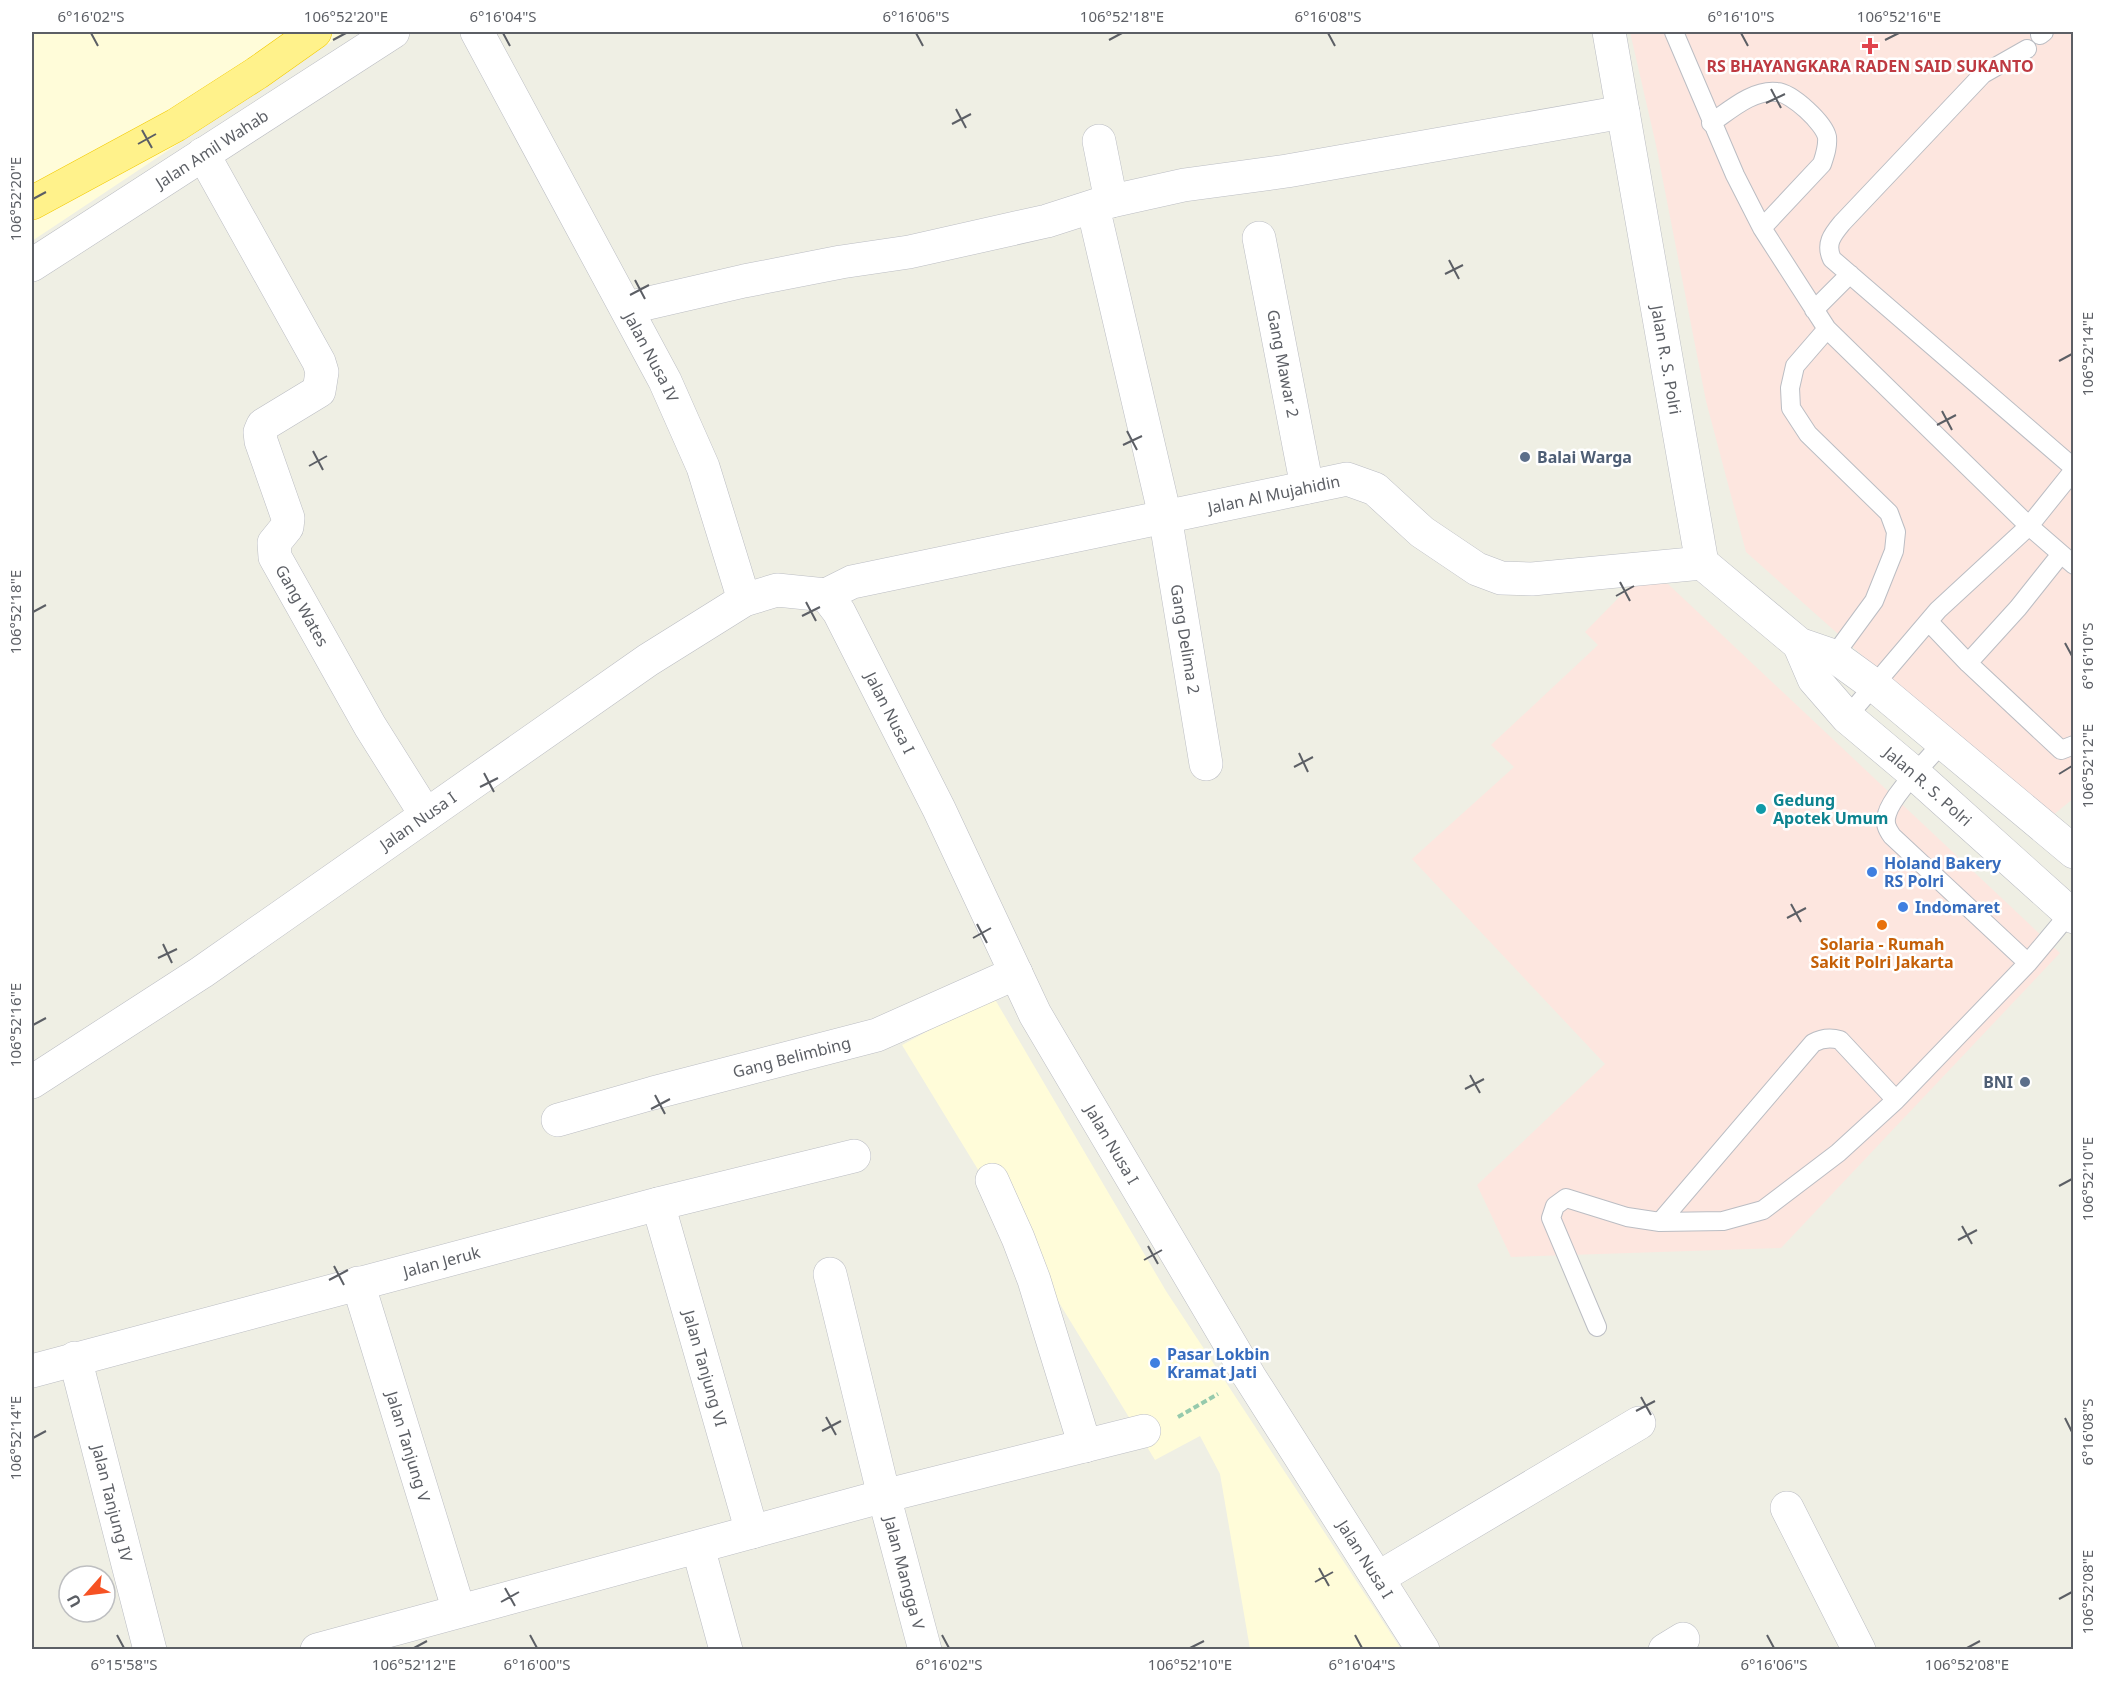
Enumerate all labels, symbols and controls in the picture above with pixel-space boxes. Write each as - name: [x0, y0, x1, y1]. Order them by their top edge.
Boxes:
- text: 6°16'02"S: [57, 6, 125, 26]
- text: 106°52'20"E: [304, 6, 388, 26]
- text: 6°16'04"S: [469, 6, 537, 26]
- text: 6°16'06"S: [882, 6, 950, 26]
- text: 106°52'18"E: [1080, 6, 1164, 26]
- text: 6°16'08"S: [1294, 6, 1362, 26]
- text: 6°16'10"S: [1707, 6, 1775, 26]
- text: 106°52'16"E: [1857, 6, 1941, 26]
- marker: RS BHAYANGKARA RADEN SAID SUKANTO: [1861, 37, 1879, 55]
- place label: RS BHAYANGKARA RADEN SAID SUKANTO: [1706, 55, 2034, 77]
- street label: Jalan Amil Wahab: [149, 104, 273, 195]
- text: 106°52'20"E: [5, 157, 25, 241]
- street label: Jalan R. S. Polri: [1646, 302, 1687, 416]
- street label: Jalan Nusa IV: [618, 307, 684, 406]
- street label: Gang Mawar 2: [1262, 308, 1304, 420]
- text: 106°52'14"E: [2077, 312, 2097, 396]
- place label: Balai Warga: [1537, 446, 1632, 468]
- marker: Balai Warga: [1518, 450, 1532, 464]
- street label: Jalan Al Mujahidin: [1204, 470, 1342, 519]
- street label: Gang Wates: [271, 561, 334, 650]
- text: 106°52'18"E: [5, 570, 25, 654]
- street label: Gang Delima 2: [1165, 583, 1205, 696]
- text: 6°16'10"S: [2077, 622, 2097, 690]
- street label: Jalan Nusa I: [859, 666, 920, 757]
- text: 106°52'12"E: [2077, 724, 2097, 808]
- street label: Jalan R. S. Polri: [1878, 740, 1977, 831]
- street label: Jalan Nusa I: [374, 786, 461, 857]
- place label: Gedung Apotek Umum: [1773, 789, 1888, 829]
- marker: Gedung Apotek Umum: [1754, 802, 1768, 816]
- place label: Holand Bakery RS Polri: [1884, 852, 2002, 892]
- marker: Holand Bakery RS Polri: [1865, 865, 1879, 879]
- place label: Indomaret: [1915, 896, 2000, 918]
- marker: Indomaret: [1896, 900, 1910, 914]
- marker: Solaria - Rumah Sakit Polri Jakarta: [1875, 918, 1889, 932]
- place label: Solaria - Rumah Sakit Polri Jakarta: [1810, 933, 1954, 973]
- text: 106°52'16"E: [5, 983, 25, 1067]
- street label: Gang Belimbing: [730, 1031, 853, 1083]
- place label: BNI: [1983, 1071, 2013, 1093]
- marker: BNI: [2018, 1075, 2032, 1089]
- street label: Jalan Nusa I: [1079, 1099, 1144, 1188]
- text: 106°52'10"E: [2077, 1137, 2097, 1221]
- street label: Jalan Jeruk: [399, 1241, 483, 1283]
- street label: Jalan Tanjung VI: [677, 1306, 732, 1429]
- place label: Pasar Lokbin Kramat Jati: [1167, 1343, 1270, 1383]
- marker: Pasar Lokbin Kramat Jati: [1148, 1356, 1162, 1370]
- street label: Jalan Tanjung V: [380, 1387, 436, 1505]
- text: 106°52'14"E: [5, 1396, 25, 1480]
- text: 6°16'08"S: [2077, 1398, 2097, 1466]
- street label: Jalan Tanjung IV: [86, 1440, 138, 1565]
- street label: Jalan Mangga V: [878, 1512, 930, 1632]
- street label: Jalan Nusa I: [1331, 1514, 1398, 1603]
- text: 106°52'08"E: [2077, 1550, 2097, 1634]
- north arrow: [57, 1564, 117, 1624]
- text: U: [61, 1591, 86, 1612]
- text: 6°15'58"S: [90, 1654, 158, 1674]
- text: 106°52'12"E: [372, 1654, 456, 1674]
- text: 6°16'00"S: [503, 1654, 571, 1674]
- text: 6°16'02"S: [915, 1654, 983, 1674]
- text: 106°52'10"E: [1148, 1654, 1232, 1674]
- text: 6°16'04"S: [1328, 1654, 1396, 1674]
- text: 6°16'06"S: [1740, 1654, 1808, 1674]
- text: 106°52'08"E: [1925, 1654, 2009, 1674]

